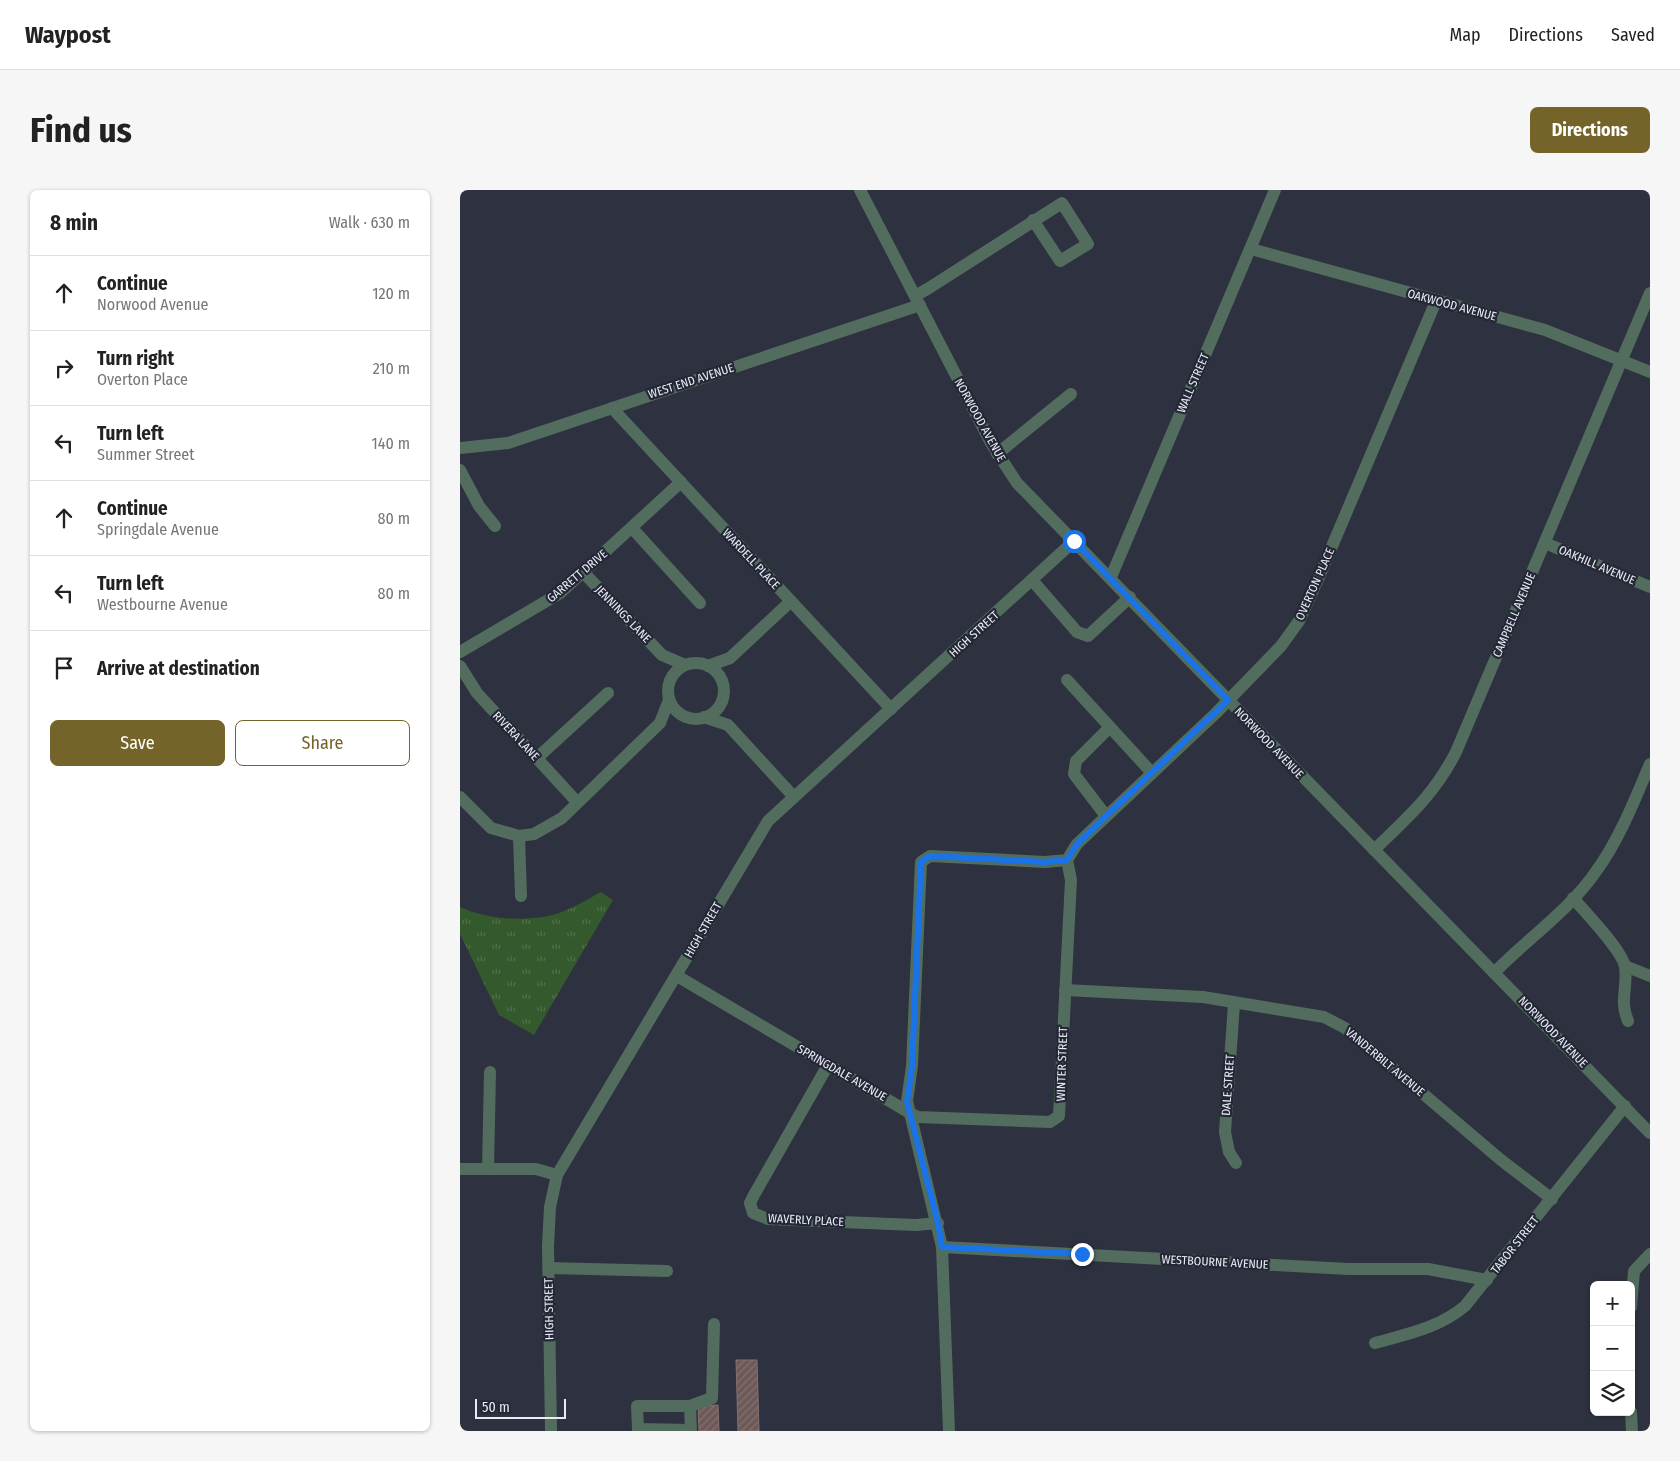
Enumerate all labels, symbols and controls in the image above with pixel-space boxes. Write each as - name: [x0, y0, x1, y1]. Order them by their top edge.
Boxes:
- text: Waypost: [25, 21, 111, 49]
- text: Map: [1449, 24, 1481, 46]
- text: Directions: [1509, 24, 1583, 46]
- text: Saved: [1611, 24, 1655, 46]
- button: Directions: [1530, 107, 1650, 153]
- text: Find us: [30, 109, 132, 151]
- text: 8 min: [50, 210, 98, 236]
- text: Walk · 630 m: [329, 213, 410, 232]
- text: Continue: [97, 272, 168, 295]
- icon: ahead: [50, 279, 78, 307]
- text: 120 m: [372, 284, 410, 303]
- street label: OAKWOOD AVENUE: [1406, 286, 1498, 324]
- text: Norwood Avenue: [97, 295, 208, 314]
- text: Turn right: [97, 347, 174, 370]
- street label: WALL STREET: [1174, 351, 1212, 415]
- icon: right: [50, 354, 78, 382]
- text: 210 m: [373, 359, 410, 378]
- street label: WEST END AVENUE: [646, 360, 736, 401]
- text: Overton Place: [97, 370, 188, 389]
- street label: NORWOOD AVENUE: [951, 376, 1009, 464]
- text: Turn left: [97, 422, 164, 445]
- icon: left: [50, 429, 78, 457]
- text: 140 m: [372, 434, 410, 453]
- text: Summer Street: [97, 445, 195, 464]
- text: Continue: [97, 497, 168, 520]
- icon: ahead: [50, 504, 78, 532]
- text: 80 m: [378, 509, 410, 528]
- text: Springdale Avenue: [97, 520, 219, 539]
- street label: WARDELL PLACE: [719, 526, 783, 592]
- route start: [1063, 530, 1086, 553]
- street label: OAKHILL AVENUE: [1557, 543, 1638, 588]
- street label: OVERTON PLACE: [1293, 545, 1337, 622]
- street label: GARRETT DRIVE: [544, 547, 610, 605]
- street label: CAMPBELL AVENUE: [1490, 570, 1538, 659]
- text: Turn left: [97, 572, 164, 595]
- icon: left: [50, 579, 78, 607]
- street label: JENNINGS LANE: [592, 582, 654, 646]
- text: 80 m: [378, 584, 410, 603]
- text: Westbourne Avenue: [97, 595, 228, 614]
- street label: HIGH STREET: [946, 608, 1002, 660]
- icon: arrive: [50, 654, 78, 682]
- text: Arrive at destination: [97, 657, 260, 680]
- street label: NORWOOD AVENUE: [1232, 705, 1307, 782]
- street label: RIVERA LANE: [490, 709, 542, 764]
- button: Save: [50, 720, 225, 766]
- button: Share: [235, 720, 410, 766]
- street label: HIGH STREET: [681, 899, 725, 960]
- street label: NORWOOD AVENUE: [1516, 994, 1591, 1071]
- street label: VANDERBILT AVENUE: [1343, 1025, 1428, 1099]
- street label: WINTER STREET: [1054, 1026, 1070, 1102]
- street label: SPRINGDALE AVENUE: [795, 1042, 889, 1104]
- street label: DALE STREET: [1219, 1053, 1237, 1116]
- street label: WAVERLY PLACE: [768, 1211, 845, 1229]
- street label: TABOR STREET: [1488, 1213, 1542, 1277]
- route end: [1071, 1243, 1094, 1266]
- street label: WESTBOURNE AVENUE: [1161, 1252, 1269, 1272]
- street label: HIGH STREET: [541, 1277, 557, 1340]
- map controls: [1590, 1281, 1635, 1416]
- button: +: [1590, 1281, 1635, 1326]
- button: −: [1590, 1326, 1635, 1371]
- button: layers: [1590, 1371, 1635, 1416]
- scale bar: [475, 1396, 566, 1419]
- text: 50 m: [482, 1399, 510, 1416]

